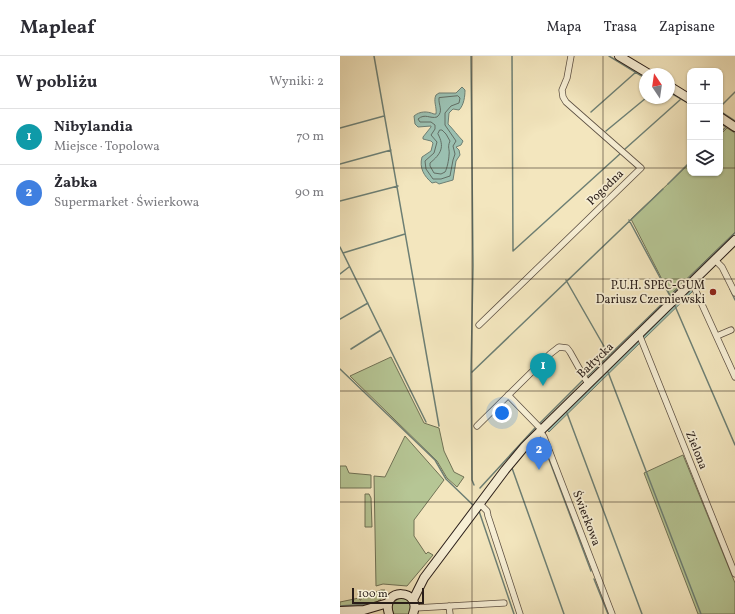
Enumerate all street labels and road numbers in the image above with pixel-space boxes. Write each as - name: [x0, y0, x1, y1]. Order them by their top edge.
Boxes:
- street label: Pogodna: [584, 166, 628, 209]
- street label: Bałtycka: [574, 339, 618, 382]
- street label: Zielona: [681, 429, 711, 472]
- street label: Świerkowa: [568, 488, 605, 548]

